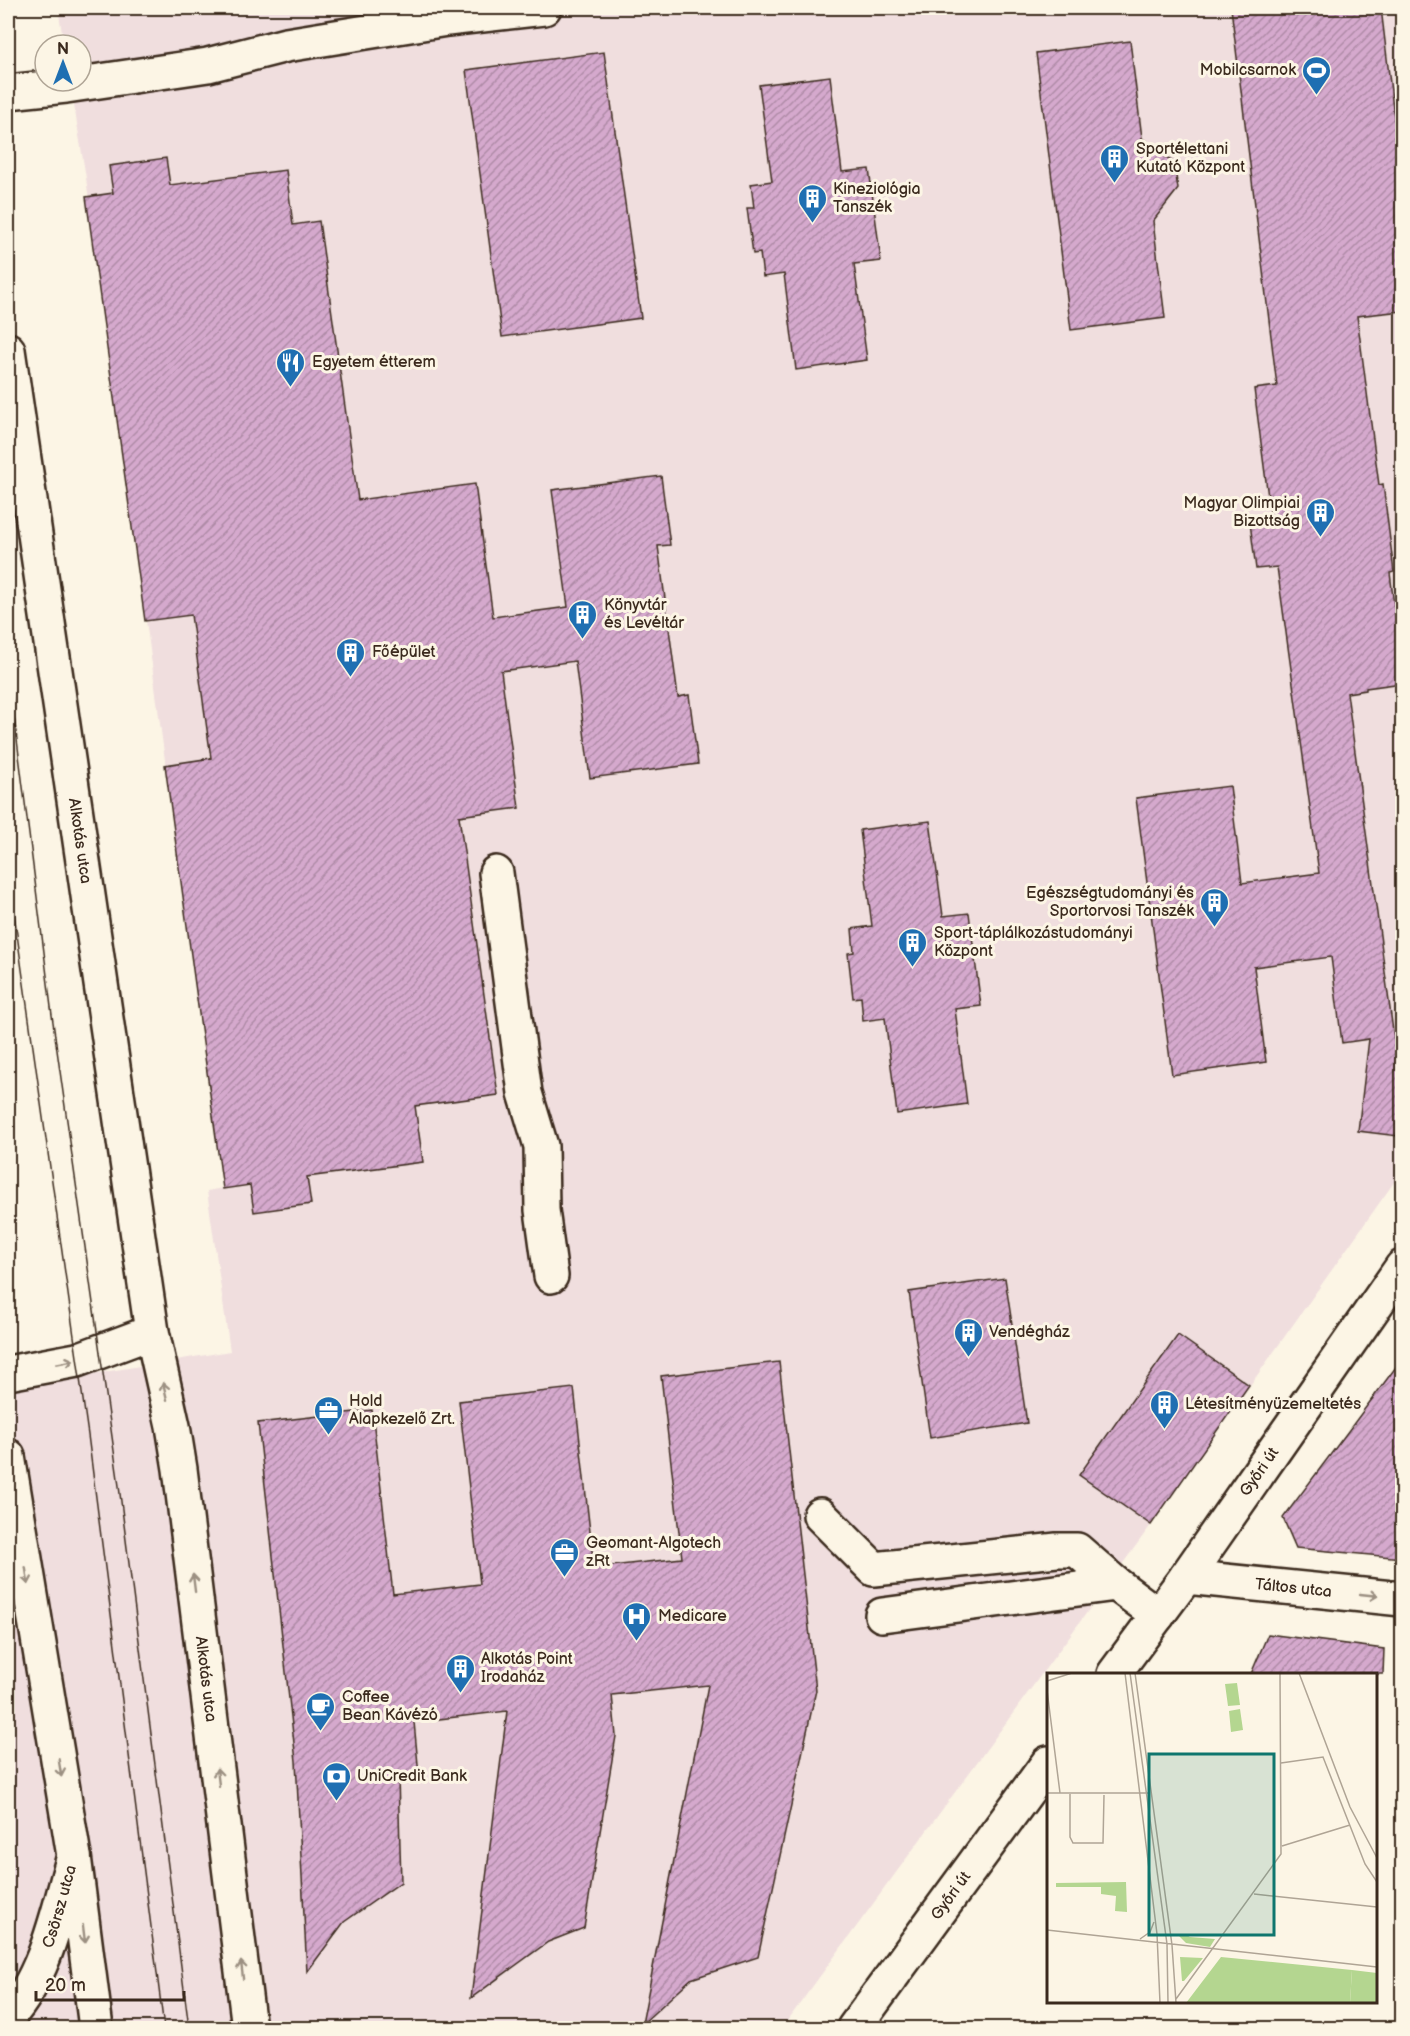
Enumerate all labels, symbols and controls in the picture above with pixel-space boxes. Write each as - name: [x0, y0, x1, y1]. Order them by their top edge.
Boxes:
- north arrow: [33, 33, 93, 93]
- text: N: [57, 40, 69, 59]
- sports icon: Mobilcsarnok: [1301, 54, 1333, 96]
- place label: Mobilcsarnok: [1200, 61, 1296, 80]
- place label: Sportélettani Kutató Központ: [1136, 140, 1245, 177]
- building icon: Sportélettani Kutató Központ: [1099, 142, 1131, 184]
- place label: Kineziológia Tanszék: [833, 180, 921, 217]
- building icon: Kineziológia Tanszék: [796, 182, 828, 224]
- restaurant icon: Egyetem étterem: [275, 346, 307, 388]
- place label: Egyetem étterem: [312, 353, 436, 372]
- place label: Magyar Olimpiai Bizottság: [1183, 494, 1300, 531]
- building icon: Magyar Olimpiai Bizottság: [1305, 496, 1337, 538]
- place label: Könyvtár és Levéltár: [604, 596, 684, 633]
- building icon: Könyvtár és Levéltár: [567, 598, 599, 640]
- building icon: Főépület: [335, 636, 367, 678]
- place label: Főépület: [372, 643, 436, 662]
- street label: Alkotás utca: [64, 797, 96, 885]
- place label: Egészségtudományi és Sportorvosi Tanszék: [1026, 884, 1194, 921]
- building icon: Egészségtudományi és Sportorvosi Tanszék: [1199, 886, 1231, 928]
- place label: Sport-táplálkozástudományi Központ: [934, 924, 1133, 961]
- building icon: Sport-táplálkozástudományi Központ: [897, 926, 929, 968]
- building icon: Vendégház: [952, 1316, 984, 1358]
- place label: Vendégház: [989, 1323, 1070, 1342]
- one-way arrow: [55, 1356, 74, 1367]
- one-way arrow: [159, 1381, 171, 1400]
- building icon: Létesítményüzemeltetés: [1148, 1388, 1180, 1430]
- place label: Hold Alapkezelő Zrt.: [349, 1392, 455, 1429]
- office icon: Hold Alapkezelő Zrt.: [312, 1394, 344, 1436]
- place label: Létesítményüzemeltetés: [1185, 1395, 1361, 1414]
- street label: Győri út: [1236, 1444, 1283, 1500]
- place label: Geomant-Algotech zRt: [586, 1534, 721, 1571]
- office icon: Geomant-Algotech zRt: [549, 1536, 581, 1578]
- one-way arrow: [22, 1566, 33, 1585]
- one-way arrow: [189, 1574, 200, 1594]
- street label: Táltos utca: [1254, 1575, 1333, 1601]
- one-way arrow: [1359, 1590, 1379, 1601]
- hospital icon: Medicare: [621, 1600, 653, 1642]
- place label: Medicare: [658, 1607, 727, 1626]
- street label: Alkotás utca: [191, 1635, 221, 1723]
- place label: Alkotás Point Irodaház: [481, 1650, 573, 1687]
- building icon: Alkotás Point Irodaház: [444, 1652, 476, 1694]
- inset map: [1047, 1673, 1377, 2003]
- place label: Coffee Bean Kávézó: [342, 1688, 438, 1725]
- cafe icon: Coffee Bean Kávézó: [305, 1690, 337, 1732]
- one-way arrow: [54, 1758, 65, 1778]
- bank icon: UniCredit Bank: [320, 1760, 352, 1802]
- one-way arrow: [212, 1767, 223, 1787]
- place label: UniCredit Bank: [357, 1767, 467, 1786]
- street label: Csörsz utca: [38, 1863, 80, 1950]
- street label: Győri út: [927, 1868, 975, 1924]
- one-way arrow: [79, 1924, 90, 1944]
- one-way arrow: [236, 1961, 247, 1981]
- scale bar: [36, 1964, 184, 2002]
- text: 20 m: [45, 1975, 86, 1996]

